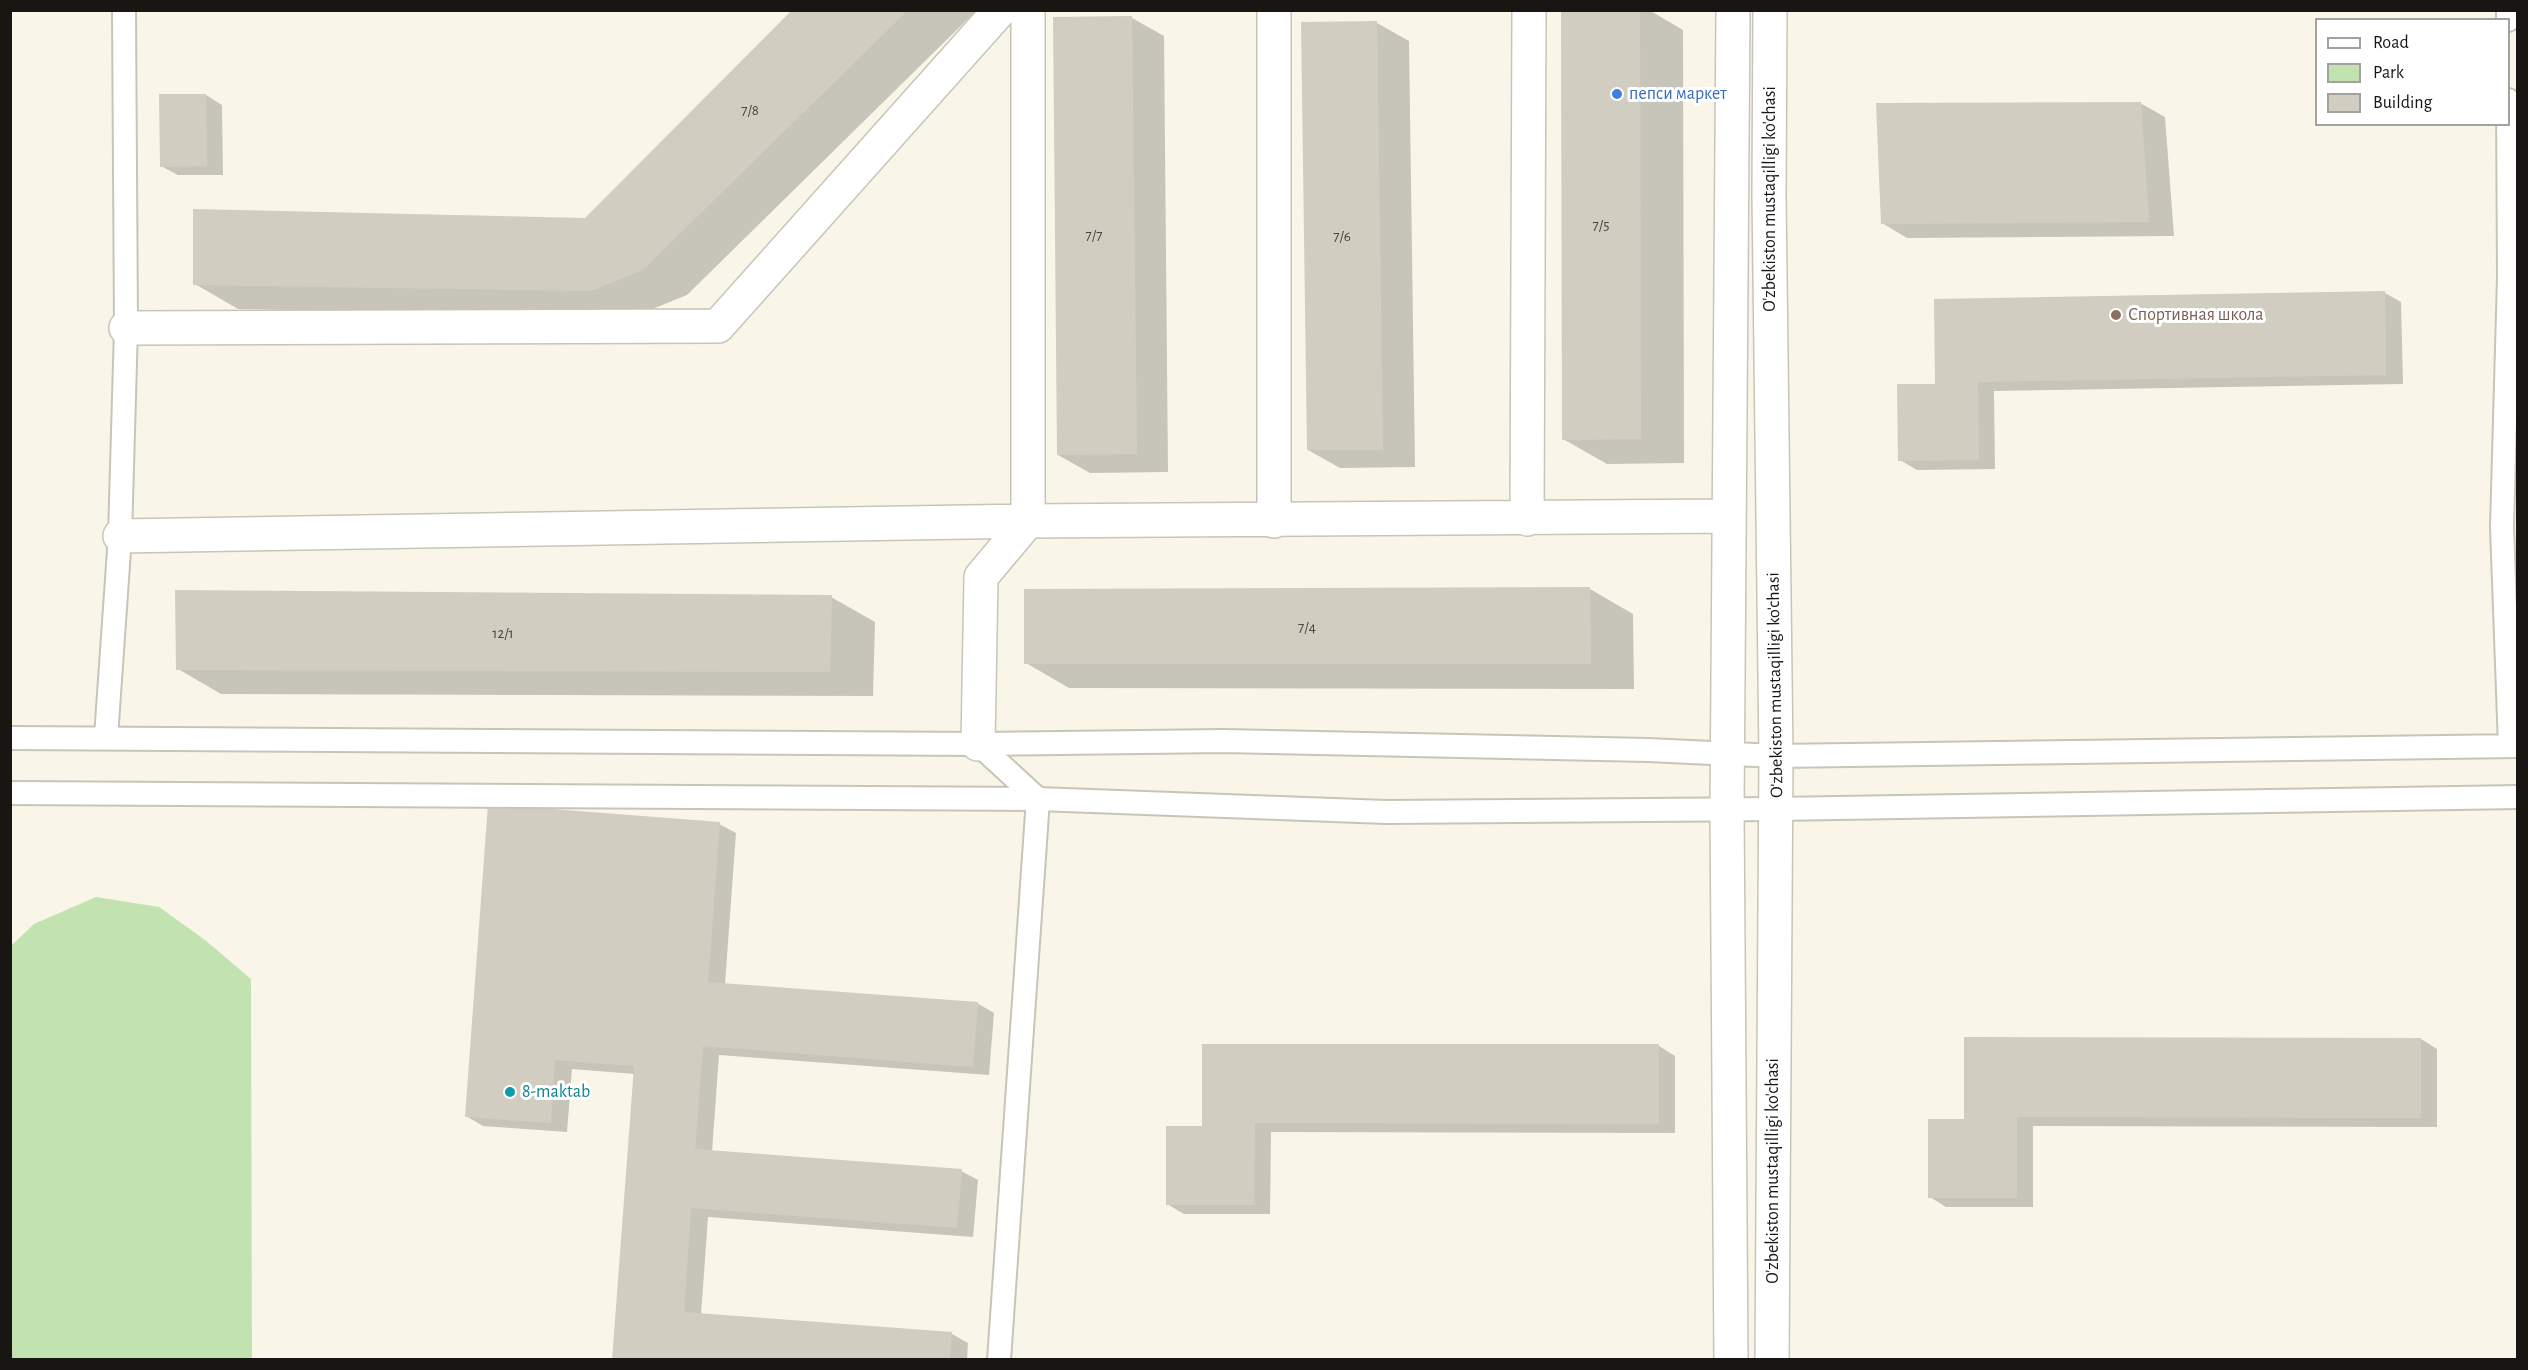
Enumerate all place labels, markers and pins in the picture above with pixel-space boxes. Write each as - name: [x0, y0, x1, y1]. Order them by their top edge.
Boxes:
- place label: пепси маркет: [1629, 83, 1727, 105]
- marker: пепси маркет: [1610, 87, 1624, 101]
- place label: Спортивная школа: [2128, 304, 2264, 326]
- marker: Спортивная школа: [2109, 308, 2123, 322]
- place label: 8-maktab: [522, 1081, 590, 1103]
- marker: 8-maktab: [503, 1085, 517, 1099]

